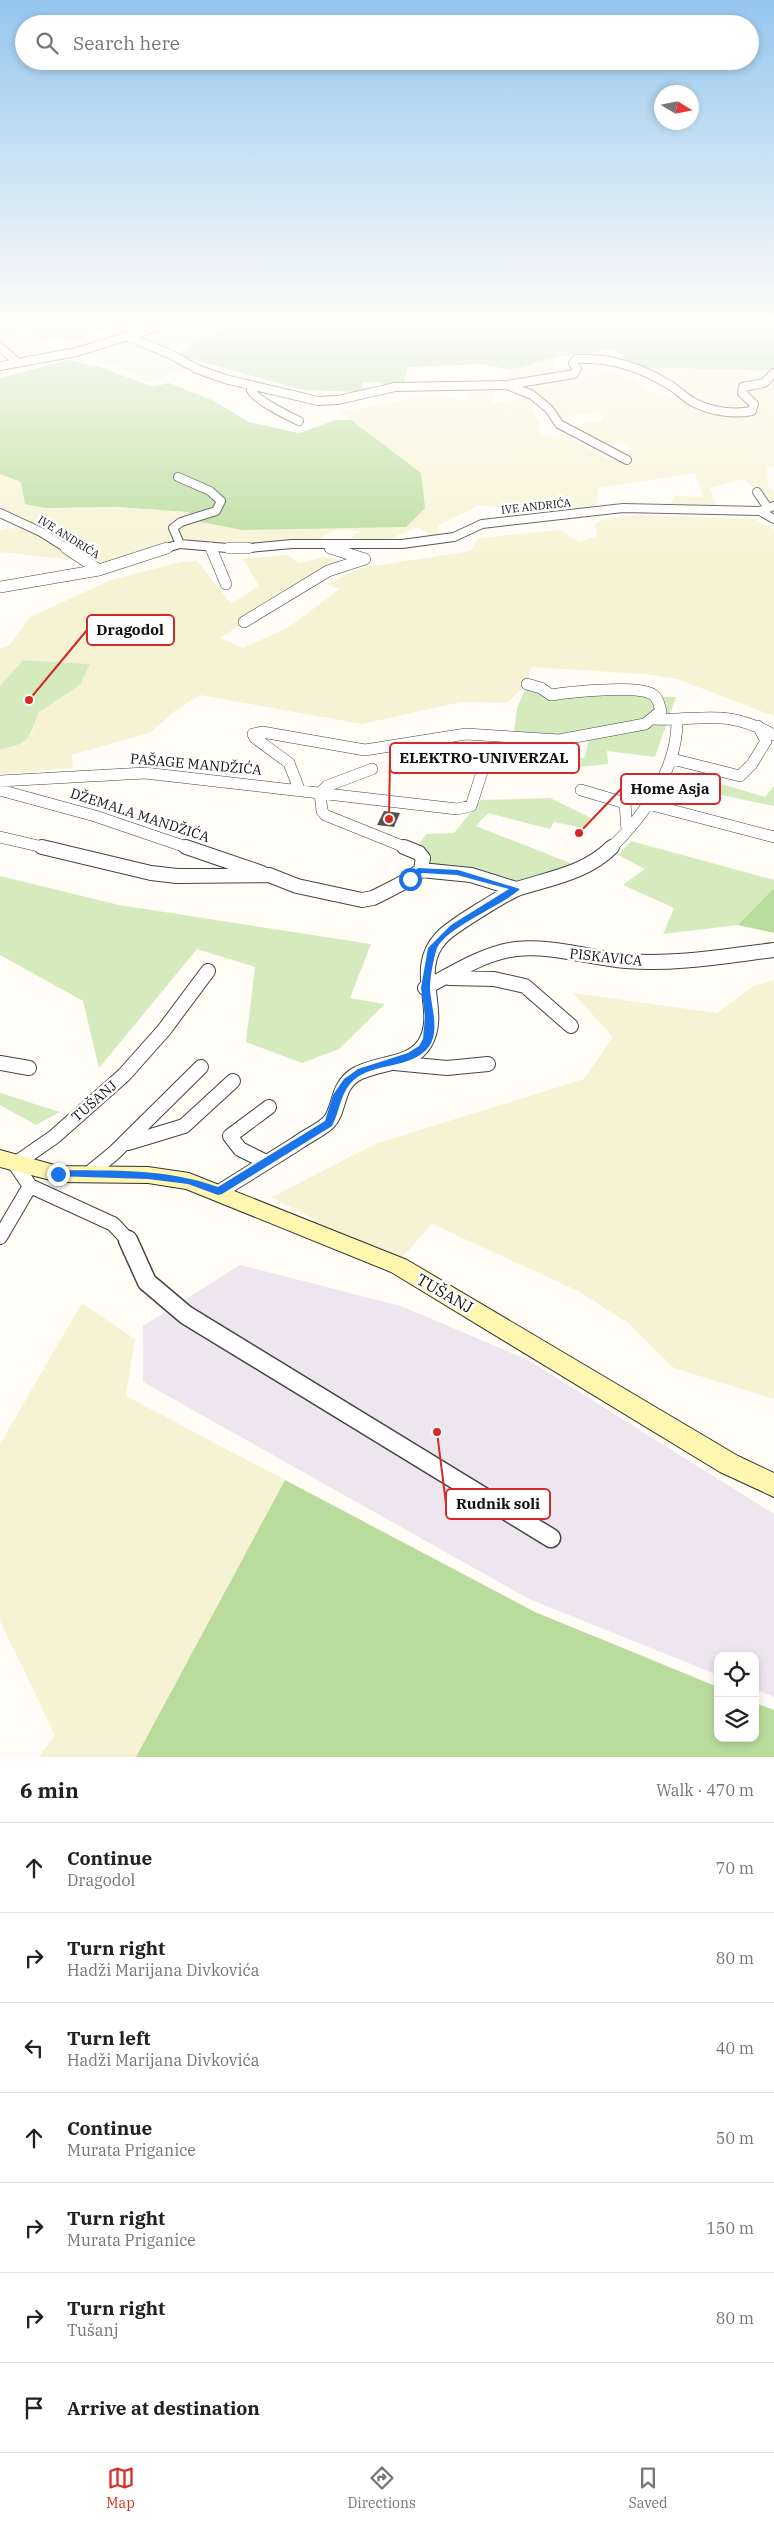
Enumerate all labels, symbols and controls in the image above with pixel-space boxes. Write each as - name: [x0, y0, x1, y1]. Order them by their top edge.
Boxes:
- search box: [15, 15, 759, 70]
- icon: search: [33, 29, 61, 57]
- text: Search here: [73, 31, 180, 55]
- north arrow: [654, 85, 699, 130]
- street label: IVE ANDRIĆA: [500, 495, 572, 517]
- street label: IVE ANDRIĆA: [35, 512, 103, 562]
- callout: Dragodol: [87, 615, 174, 645]
- text: Dragodol: [96, 620, 164, 639]
- callout: ELEKTRO-UNIVERZAL: [390, 743, 579, 773]
- street label: PAŠAGE MANDŽIĆA: [129, 748, 263, 779]
- text: ELEKTRO-UNIVERZAL: [399, 748, 569, 767]
- callout: Home Asja: [621, 774, 720, 804]
- text: Home Asja: [631, 779, 710, 798]
- street label: DŽEMALA MANDŽIĆA: [68, 783, 213, 846]
- route start: [399, 868, 422, 891]
- street label: PISKAVICA: [569, 944, 644, 970]
- street label: TUŠANJ: [67, 1076, 120, 1126]
- route end: [47, 1163, 70, 1186]
- street label: TUŠANJ: [413, 1268, 477, 1317]
- callout: Rudnik soli: [446, 1489, 550, 1519]
- text: Rudnik soli: [456, 1494, 540, 1513]
- map controls: [714, 1652, 759, 1742]
- button: locate: [714, 1652, 759, 1697]
- button: layers: [714, 1697, 759, 1742]
- text: 6 min: [20, 1776, 79, 1804]
- text: Walk · 470 m: [656, 1780, 754, 1800]
- text: Continue: [67, 1846, 152, 1870]
- icon: ahead: [20, 1854, 48, 1882]
- text: 70 m: [716, 1858, 754, 1878]
- text: Dragodol: [67, 1870, 135, 1890]
- text: Turn right: [67, 1936, 165, 1960]
- icon: right: [20, 1944, 48, 1972]
- text: 80 m: [716, 1948, 754, 1968]
- text: Hadži Marijana Divkovića: [67, 1960, 259, 1980]
- text: Turn left: [67, 2026, 150, 2050]
- icon: left: [20, 2034, 48, 2062]
- text: 40 m: [716, 2038, 754, 2058]
- text: Hadži Marijana Divkovića: [67, 2050, 259, 2070]
- text: Continue: [67, 2116, 152, 2140]
- icon: ahead: [20, 2124, 48, 2152]
- text: 50 m: [716, 2128, 754, 2148]
- text: Murata Priganice: [67, 2140, 196, 2160]
- text: Turn right: [67, 2206, 165, 2230]
- icon: right: [20, 2214, 48, 2242]
- text: 150 m: [706, 2218, 754, 2238]
- text: Murata Priganice: [67, 2230, 196, 2250]
- text: Turn right: [67, 2296, 165, 2320]
- icon: right: [20, 2304, 48, 2332]
- text: 80 m: [716, 2308, 754, 2328]
- text: Tušanj: [67, 2320, 119, 2340]
- icon: arrive: [20, 2394, 48, 2422]
- text: Arrive at destination: [67, 2396, 260, 2420]
- tab: Map: [106, 2464, 135, 2512]
- tab: Directions: [347, 2464, 416, 2512]
- tab: Saved: [628, 2464, 668, 2512]

